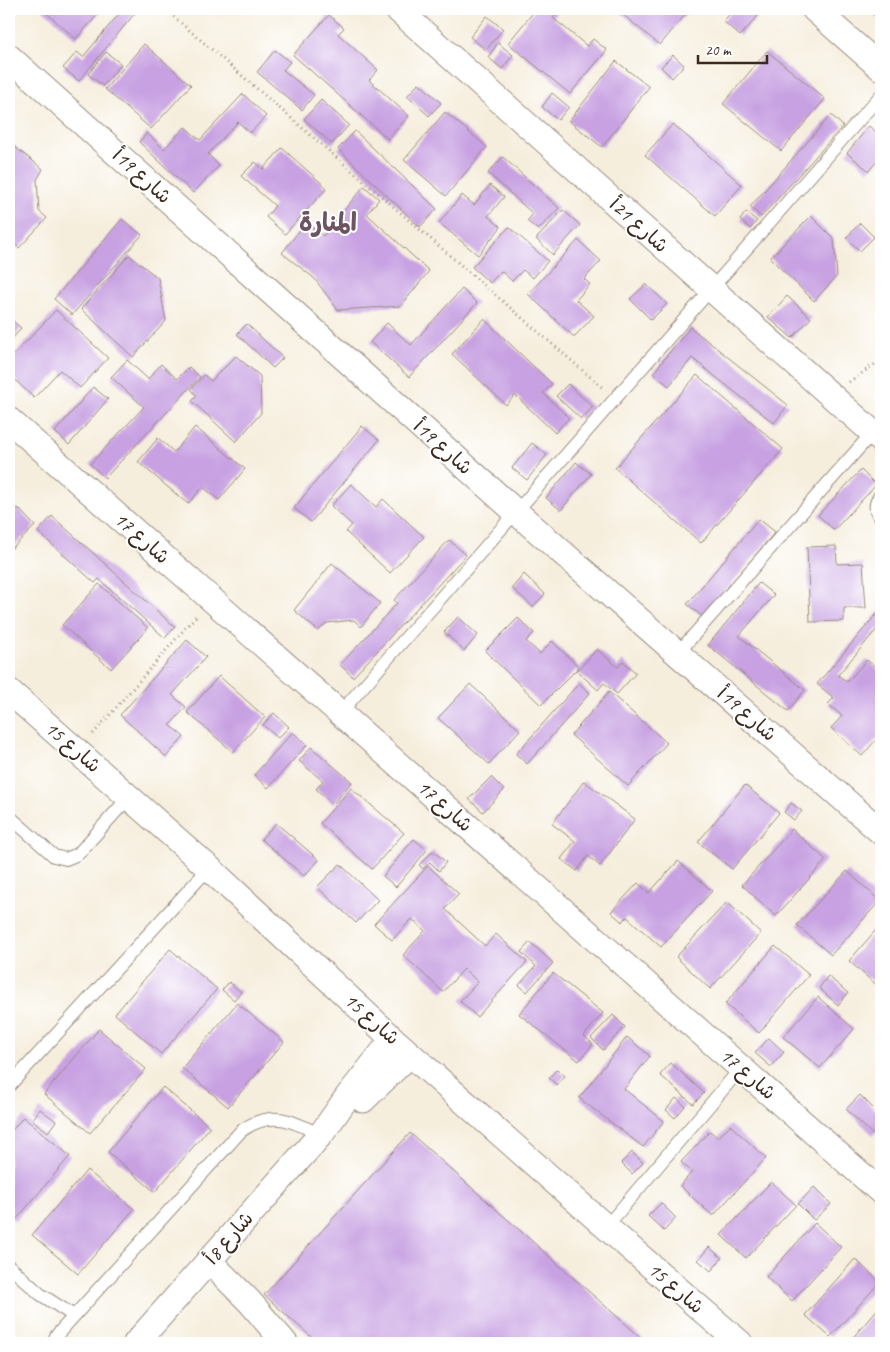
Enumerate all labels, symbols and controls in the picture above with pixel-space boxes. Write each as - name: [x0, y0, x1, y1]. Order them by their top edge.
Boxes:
- scale bar: [698, 32, 766, 64]
- text: 20 m: [705, 41, 732, 60]
- street label: شارع 19أ: [107, 143, 177, 210]
- street label: شارع 21أ: [604, 192, 674, 259]
- district label: المنارة: [299, 207, 357, 239]
- street label: شارع 19أ: [408, 414, 478, 481]
- street label: شارع 17: [108, 507, 175, 570]
- street label: شارع 19أ: [711, 681, 782, 747]
- street label: شارع 15: [39, 716, 106, 779]
- street label: شارع 17: [411, 775, 478, 838]
- street label: شارع 15: [338, 988, 405, 1051]
- street label: شارع 17: [714, 1043, 781, 1106]
- street label: شارع 8أ: [199, 1206, 260, 1270]
- street label: شارع 15: [642, 1257, 709, 1320]

